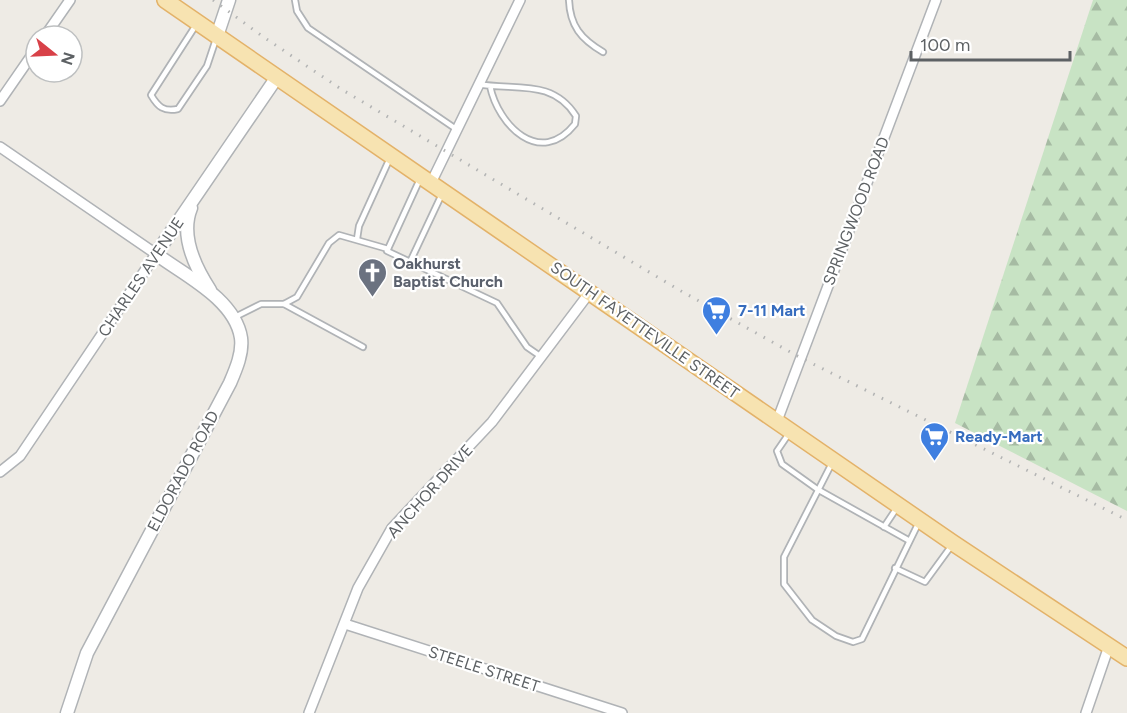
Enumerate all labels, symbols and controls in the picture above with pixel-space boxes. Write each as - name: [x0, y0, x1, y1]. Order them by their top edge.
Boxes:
- north arrow: [24, 24, 84, 84]
- scale bar: [911, 24, 1070, 62]
- text: 100 m: [920, 34, 970, 56]
- text: N: [57, 50, 79, 67]
- street label: SPRINGWOOD ROAD: [819, 134, 893, 288]
- street label: CHARLES AVENUE: [94, 214, 188, 340]
- place label: Oakhurst Baptist Church: [393, 254, 503, 291]
- church icon: Oakhurst Baptist Church: [356, 256, 388, 298]
- street label: SOUTH FAYETTEVILLE STREET: [547, 257, 743, 403]
- supermarket icon: 7-11 Mart: [701, 294, 733, 336]
- place label: 7-11 Mart: [738, 301, 805, 320]
- street label: ELDORADO ROAD: [143, 407, 223, 535]
- supermarket icon: Ready-Mart: [918, 420, 950, 462]
- place label: Ready-Mart: [955, 427, 1043, 446]
- street label: ANCHOR DRIVE: [383, 440, 477, 542]
- street label: STEELE STREET: [426, 642, 542, 696]

